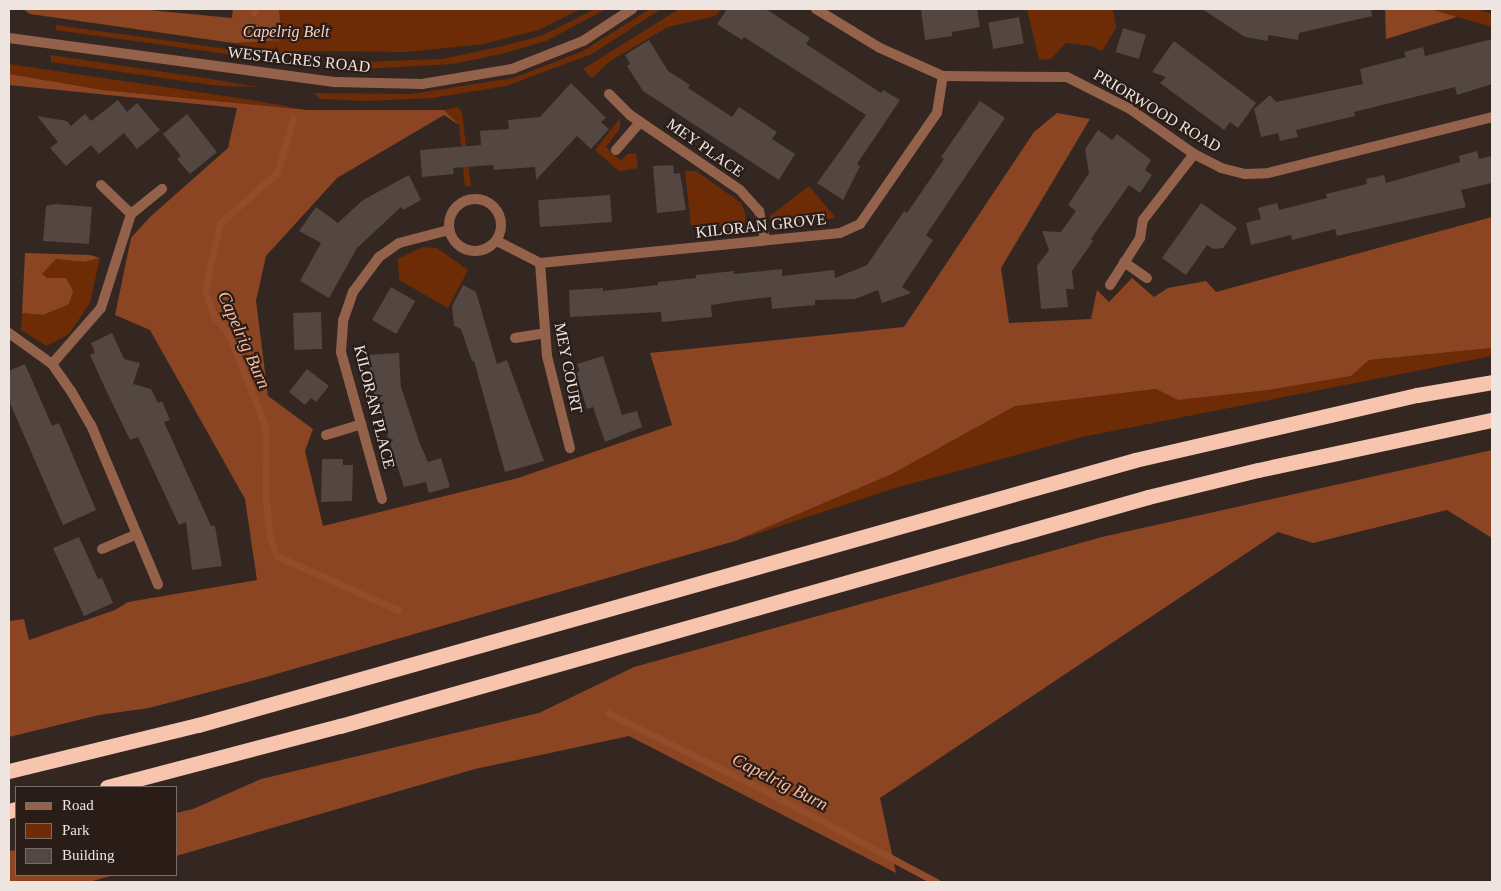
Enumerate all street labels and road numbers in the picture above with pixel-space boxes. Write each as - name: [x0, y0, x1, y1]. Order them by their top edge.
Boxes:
- street label: WESTACRES ROAD: [227, 43, 371, 77]
- street label: PRIORWOOD ROAD: [1090, 65, 1224, 157]
- street label: MEY PLACE: [663, 114, 747, 182]
- street label: KILORAN GROVE: [695, 210, 827, 242]
- street label: MEY COURT: [550, 321, 586, 415]
- street label: KILORAN PLACE: [349, 343, 399, 471]

